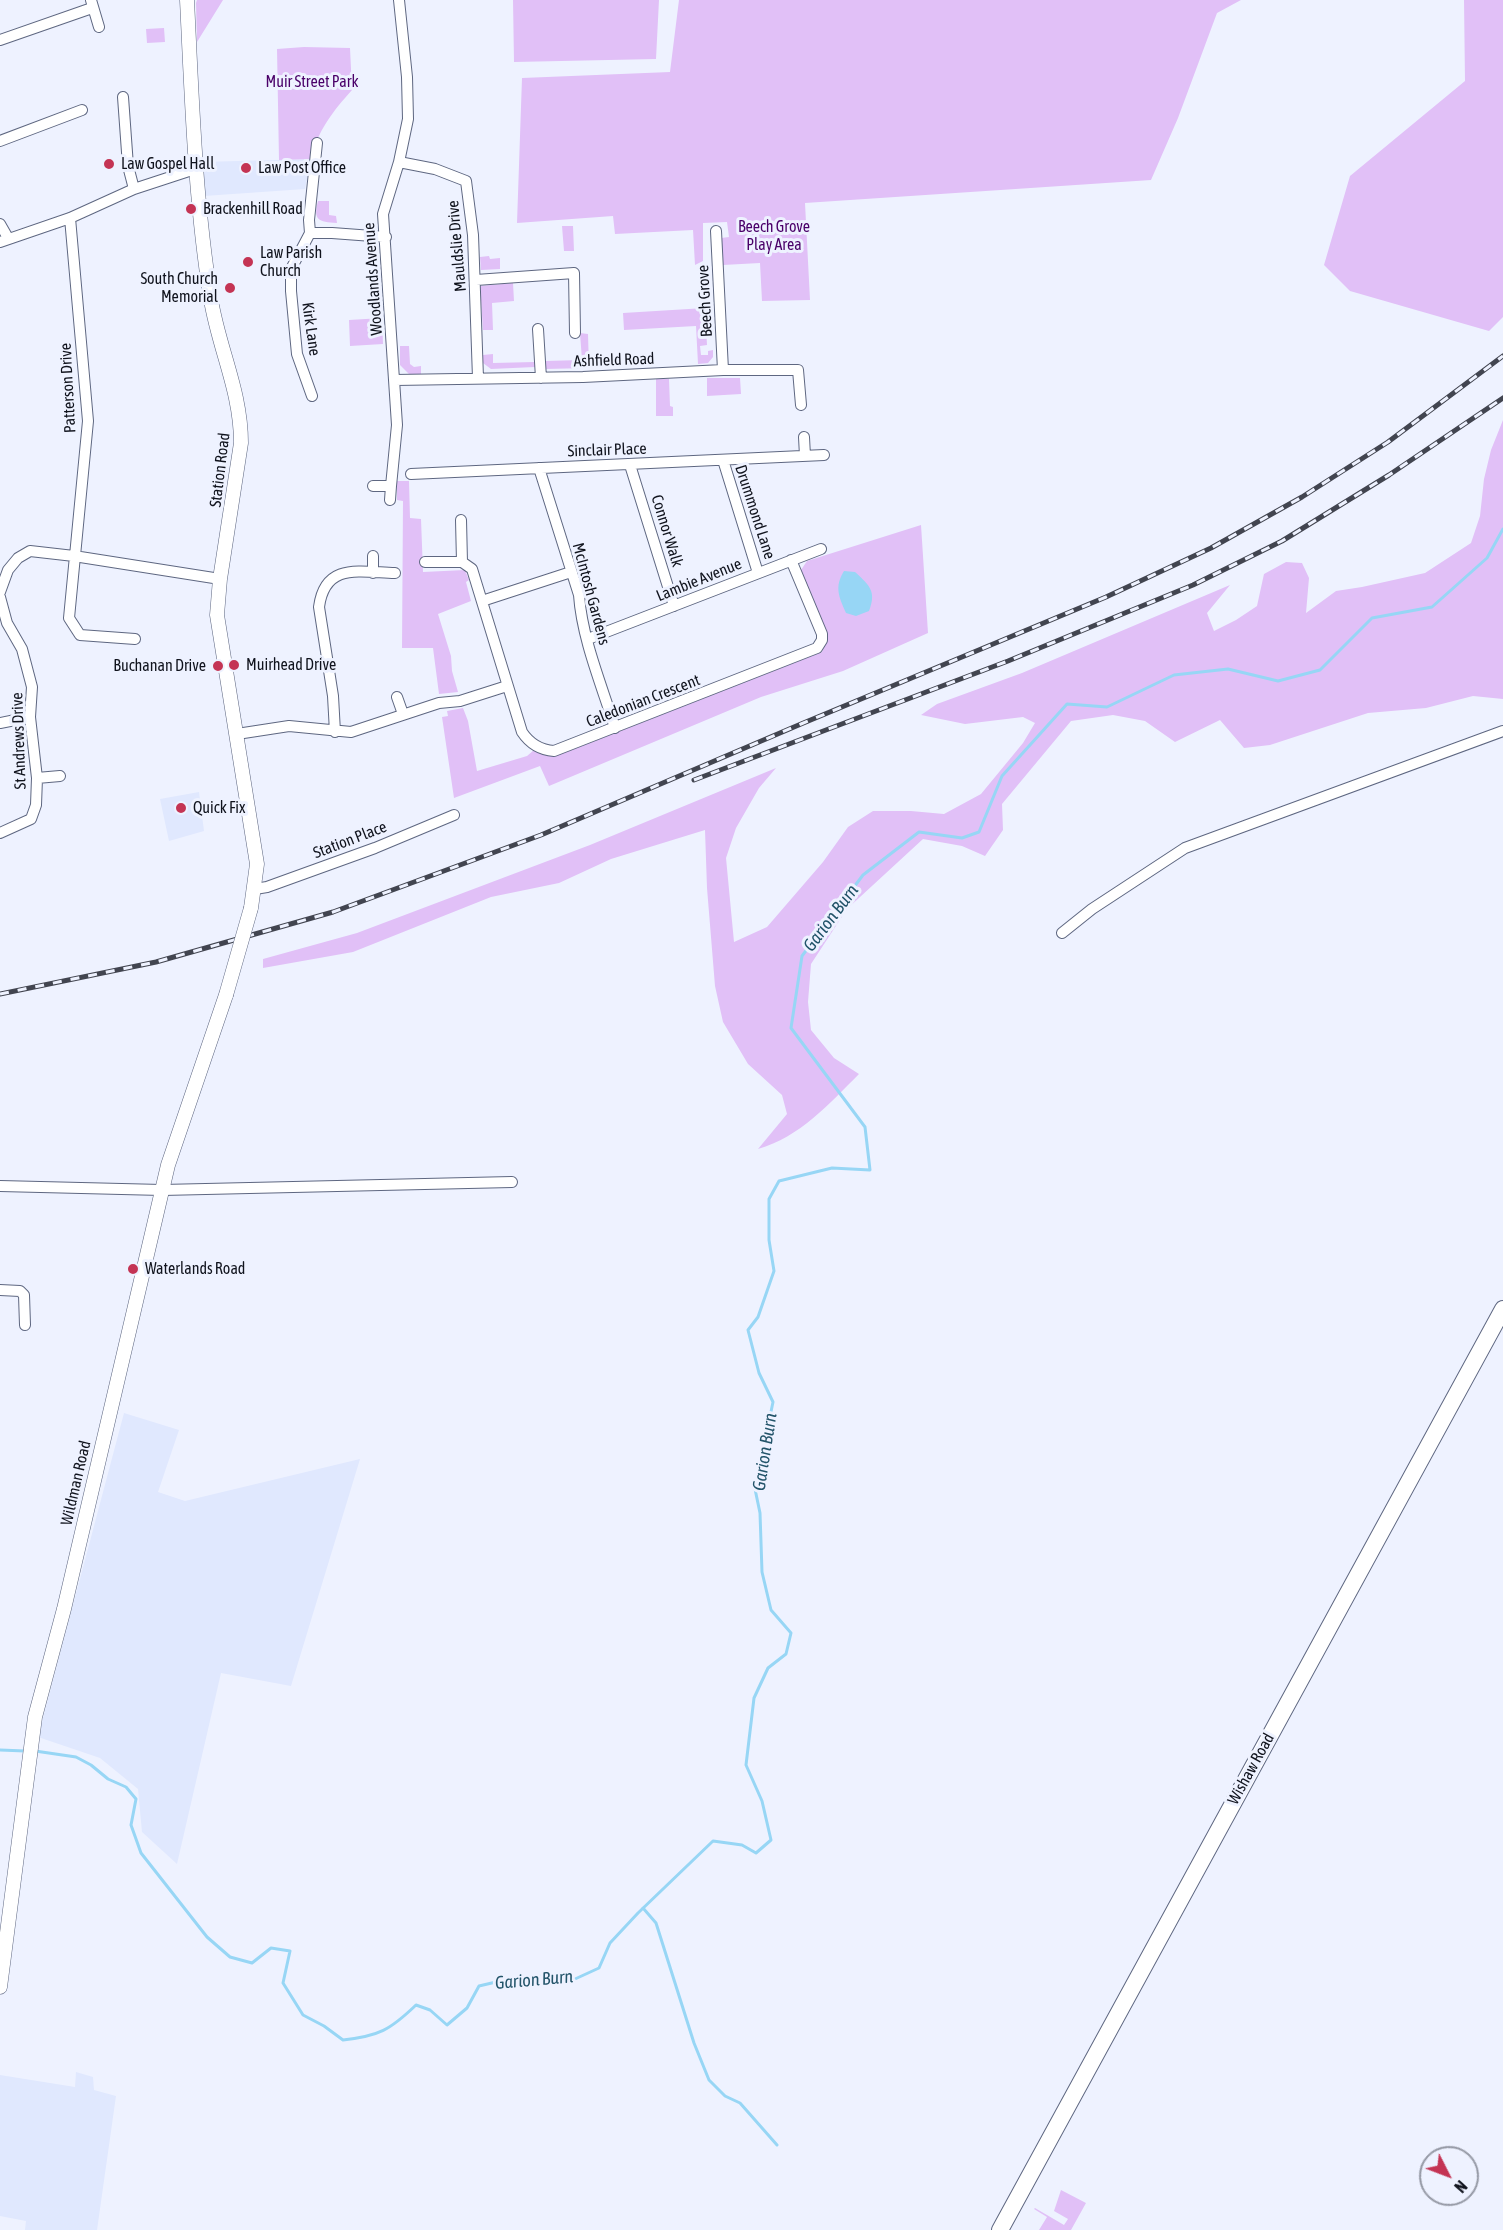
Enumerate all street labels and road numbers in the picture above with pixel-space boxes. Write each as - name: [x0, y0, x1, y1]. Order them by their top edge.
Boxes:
- street label: Mauldslie Drive: [443, 200, 471, 292]
- street label: Woodlands Avenue: [359, 222, 387, 336]
- street label: Beech Grove: [694, 265, 716, 337]
- street label: Kirk Lane: [298, 301, 324, 357]
- street label: Patterson Drive: [56, 342, 80, 434]
- street label: Ashfield Road: [573, 349, 655, 371]
- street label: Station Road: [206, 432, 234, 508]
- street label: Sinclair Place: [567, 439, 647, 461]
- street label: Drummond Lane: [731, 462, 779, 562]
- street label: Connor Walk: [647, 493, 687, 569]
- street label: McIntosh Gardens: [568, 541, 614, 647]
- street label: Lambie Avenue: [654, 554, 744, 606]
- street label: Caledonian Crescent: [583, 670, 703, 732]
- street label: St Andrews Drive: [8, 692, 30, 790]
- street label: Station Place: [311, 817, 389, 863]
- street label: Wildman Road: [57, 1439, 95, 1527]
- street label: Wishaw Road: [1224, 1730, 1278, 1808]

